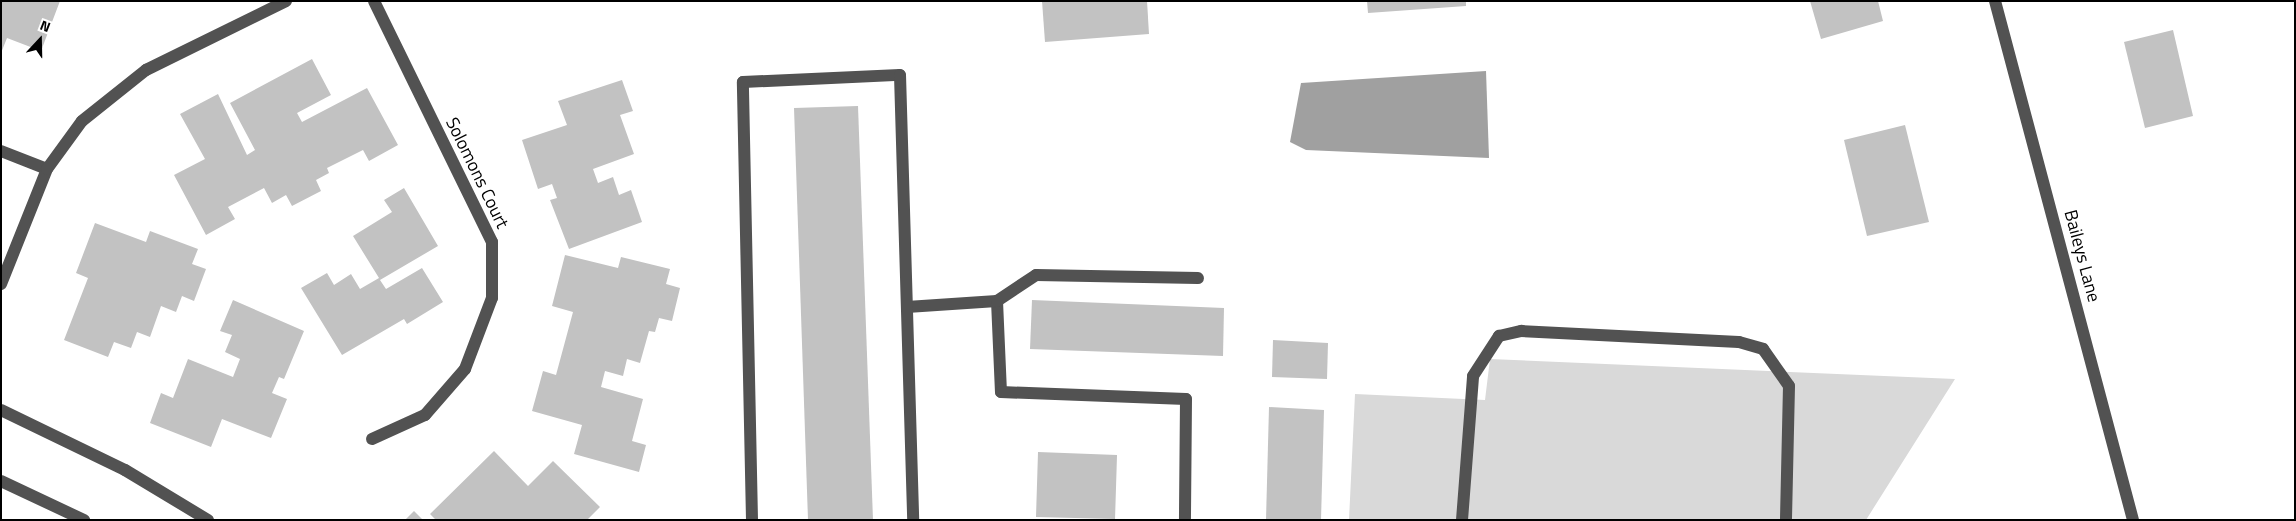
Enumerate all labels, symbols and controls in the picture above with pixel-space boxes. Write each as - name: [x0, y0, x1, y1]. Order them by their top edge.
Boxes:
- text: N: [37, 14, 54, 37]
- north arrow: [15, 15, 65, 65]
- street label: Solomons Court: [441, 114, 513, 232]
- street label: Baileys Lane: [2059, 208, 2105, 304]

